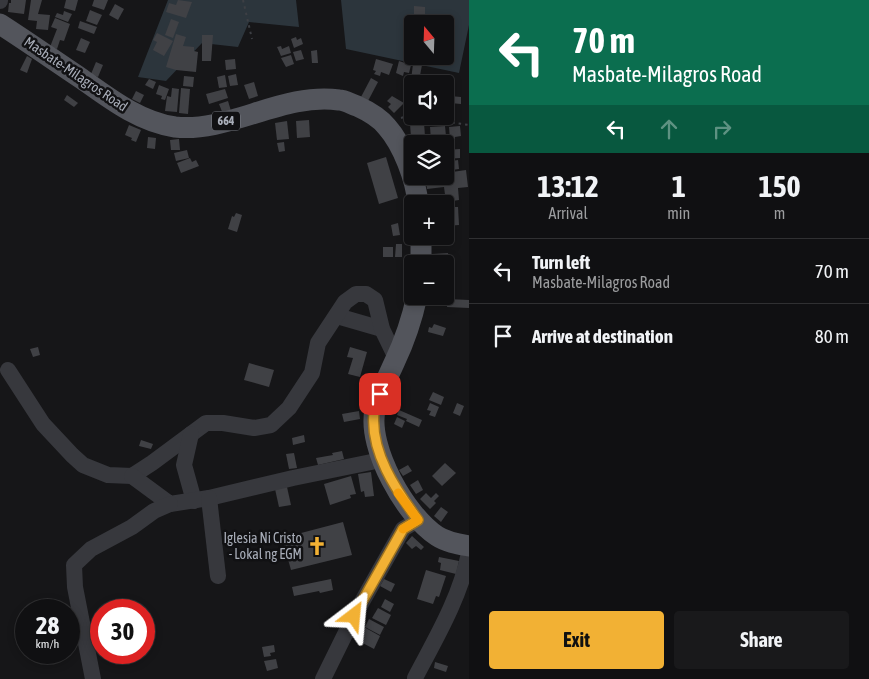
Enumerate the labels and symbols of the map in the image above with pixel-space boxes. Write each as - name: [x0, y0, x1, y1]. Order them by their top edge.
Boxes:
- north arrow: [404, 15, 454, 65]
- street label: Masbate-Milagros Road: [21, 34, 131, 114]
- road number: 664: [212, 112, 240, 130]
- pin: [359, 373, 401, 415]
- place label: Iglesia Ni Cristo - Lokal ng EGM: [223, 530, 302, 562]
- church icon: Iglesia Ni Cristo - Lokal ng EGM: [306, 535, 328, 557]
- position arrow: [327, 589, 379, 641]
- speed limit sign: 30: [90, 599, 155, 664]

